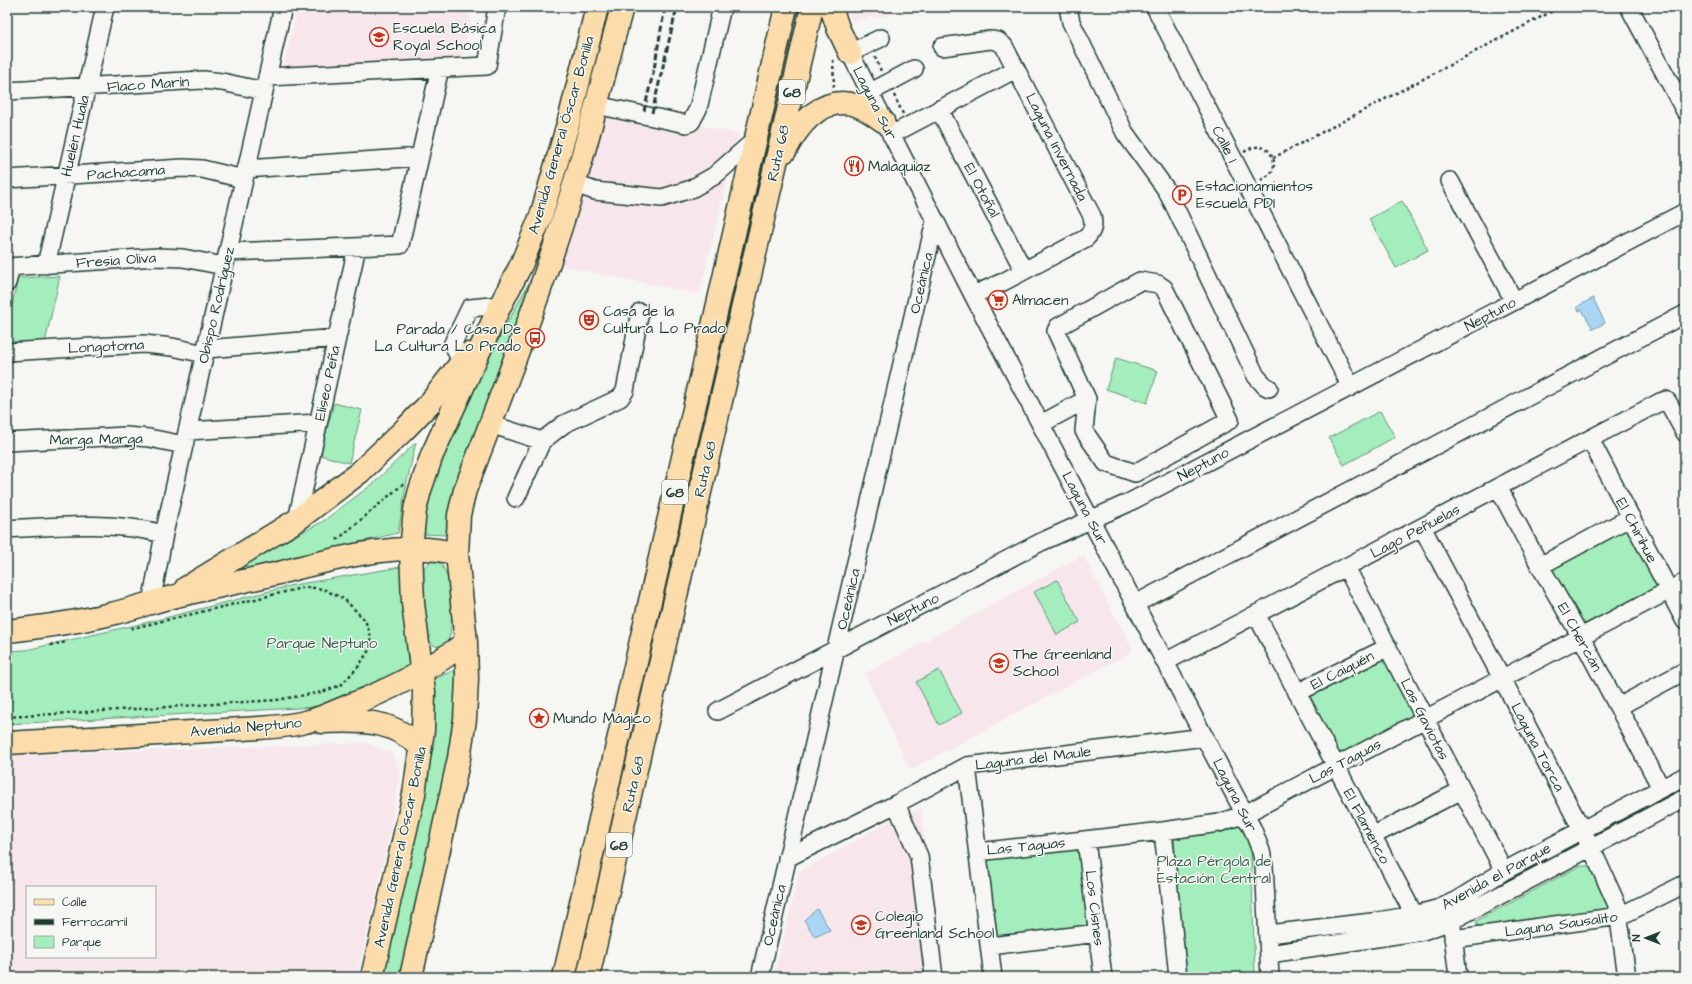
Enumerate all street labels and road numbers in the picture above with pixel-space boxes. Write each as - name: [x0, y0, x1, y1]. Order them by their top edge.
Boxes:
- street label: Avenida General Óscar Bonilla: [523, 33, 600, 237]
- street label: Laguna Sur: [846, 63, 902, 144]
- street label: Flaco Marín: [106, 71, 190, 98]
- road number: 68: [779, 80, 805, 104]
- street label: Laguna Invernada: [1019, 89, 1093, 206]
- street label: Huelén Huala: [56, 93, 95, 179]
- street label: Calle 1: [1206, 122, 1243, 166]
- street label: Ruta 68: [762, 123, 795, 183]
- street label: Pachacama: [86, 159, 166, 186]
- street label: El Otoñal: [958, 159, 1005, 221]
- street label: Obispo Rodríguez: [193, 244, 241, 366]
- street label: Fresia Oliva: [75, 247, 157, 274]
- street label: Oceánica: [904, 250, 939, 316]
- street label: Neptuno: [1461, 292, 1520, 337]
- street label: Longotoma: [67, 334, 145, 360]
- street label: Eliseo Peña: [309, 343, 346, 423]
- street label: Marga Marga: [49, 428, 143, 452]
- street label: Ruta 68: [689, 439, 722, 499]
- street label: Neptuno: [1174, 442, 1233, 487]
- street label: Laguna Sur: [1056, 468, 1113, 549]
- road number: 68: [662, 480, 688, 504]
- street label: El Chirihue: [1611, 494, 1663, 567]
- street label: Lago Peñuelas: [1367, 499, 1465, 565]
- street label: Oceánica: [831, 566, 866, 632]
- street label: Neptuno: [884, 587, 943, 631]
- street label: El Chercán: [1552, 599, 1607, 676]
- street label: El Caiquén: [1307, 645, 1378, 695]
- street label: Las Gaviotas: [1395, 675, 1454, 764]
- street label: Laguna Torca: [1504, 699, 1570, 796]
- street label: Avenida Neptuno: [189, 712, 303, 743]
- street label: Las Taguas: [1305, 733, 1386, 790]
- street label: Laguna del Maule: [974, 741, 1092, 777]
- street label: Avenida General Óscar Bonilla: [369, 744, 432, 950]
- street label: Ruta 68: [617, 754, 650, 814]
- street label: Laguna Sur: [1206, 755, 1262, 836]
- street label: El Flamenco: [1338, 785, 1396, 868]
- street label: Las Taguas: [986, 832, 1067, 862]
- road number: 68: [606, 833, 632, 857]
- street label: Avenida el Parque: [1438, 838, 1555, 915]
- street label: Los Cisnes: [1079, 869, 1110, 947]
- street label: Oceánica: [757, 882, 792, 948]
- street label: Laguna Sausalito: [1503, 906, 1620, 944]

